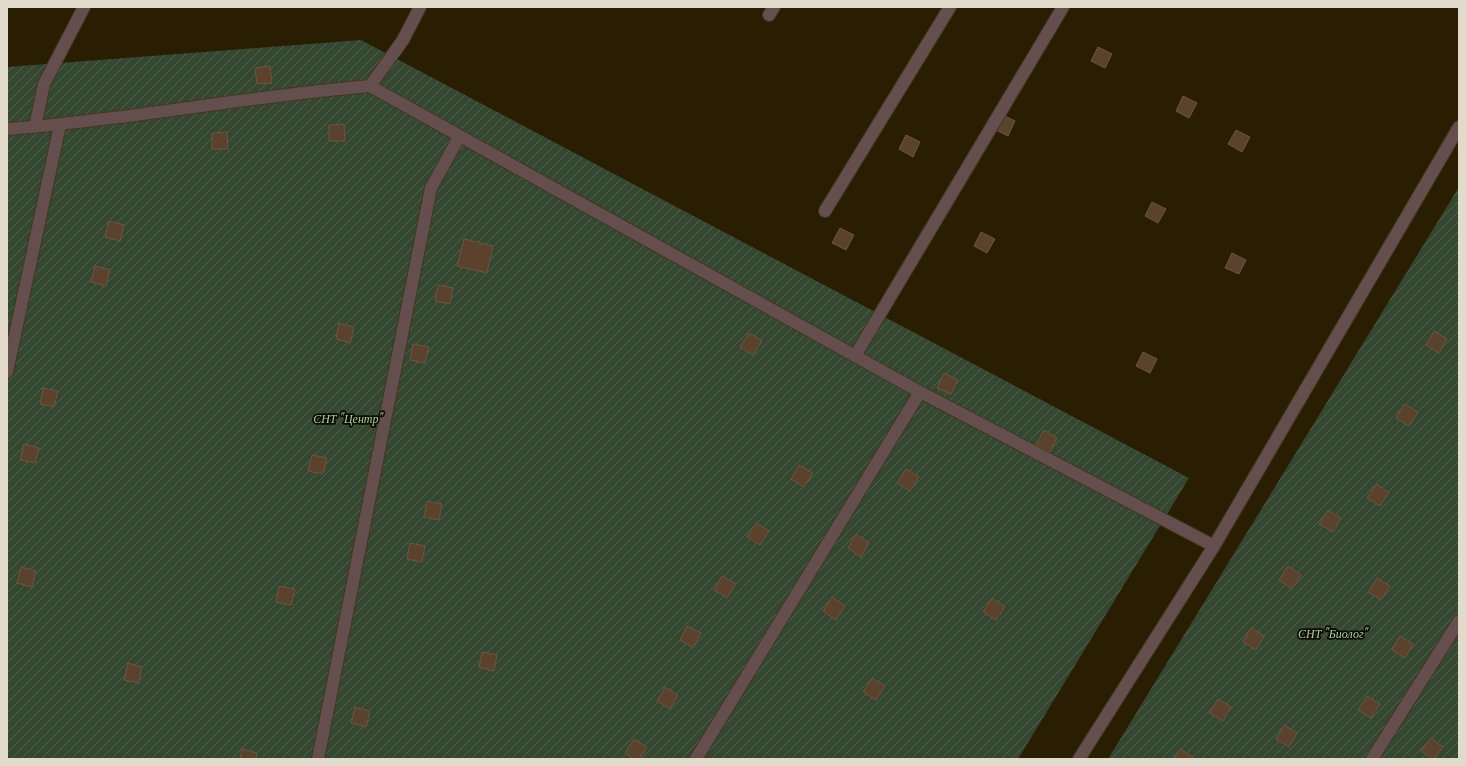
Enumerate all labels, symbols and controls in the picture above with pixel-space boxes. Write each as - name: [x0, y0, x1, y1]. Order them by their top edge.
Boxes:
- park label: СНТ "Центр": [313, 411, 384, 426]
- park label: СНТ "Биолог": [1298, 626, 1370, 641]

